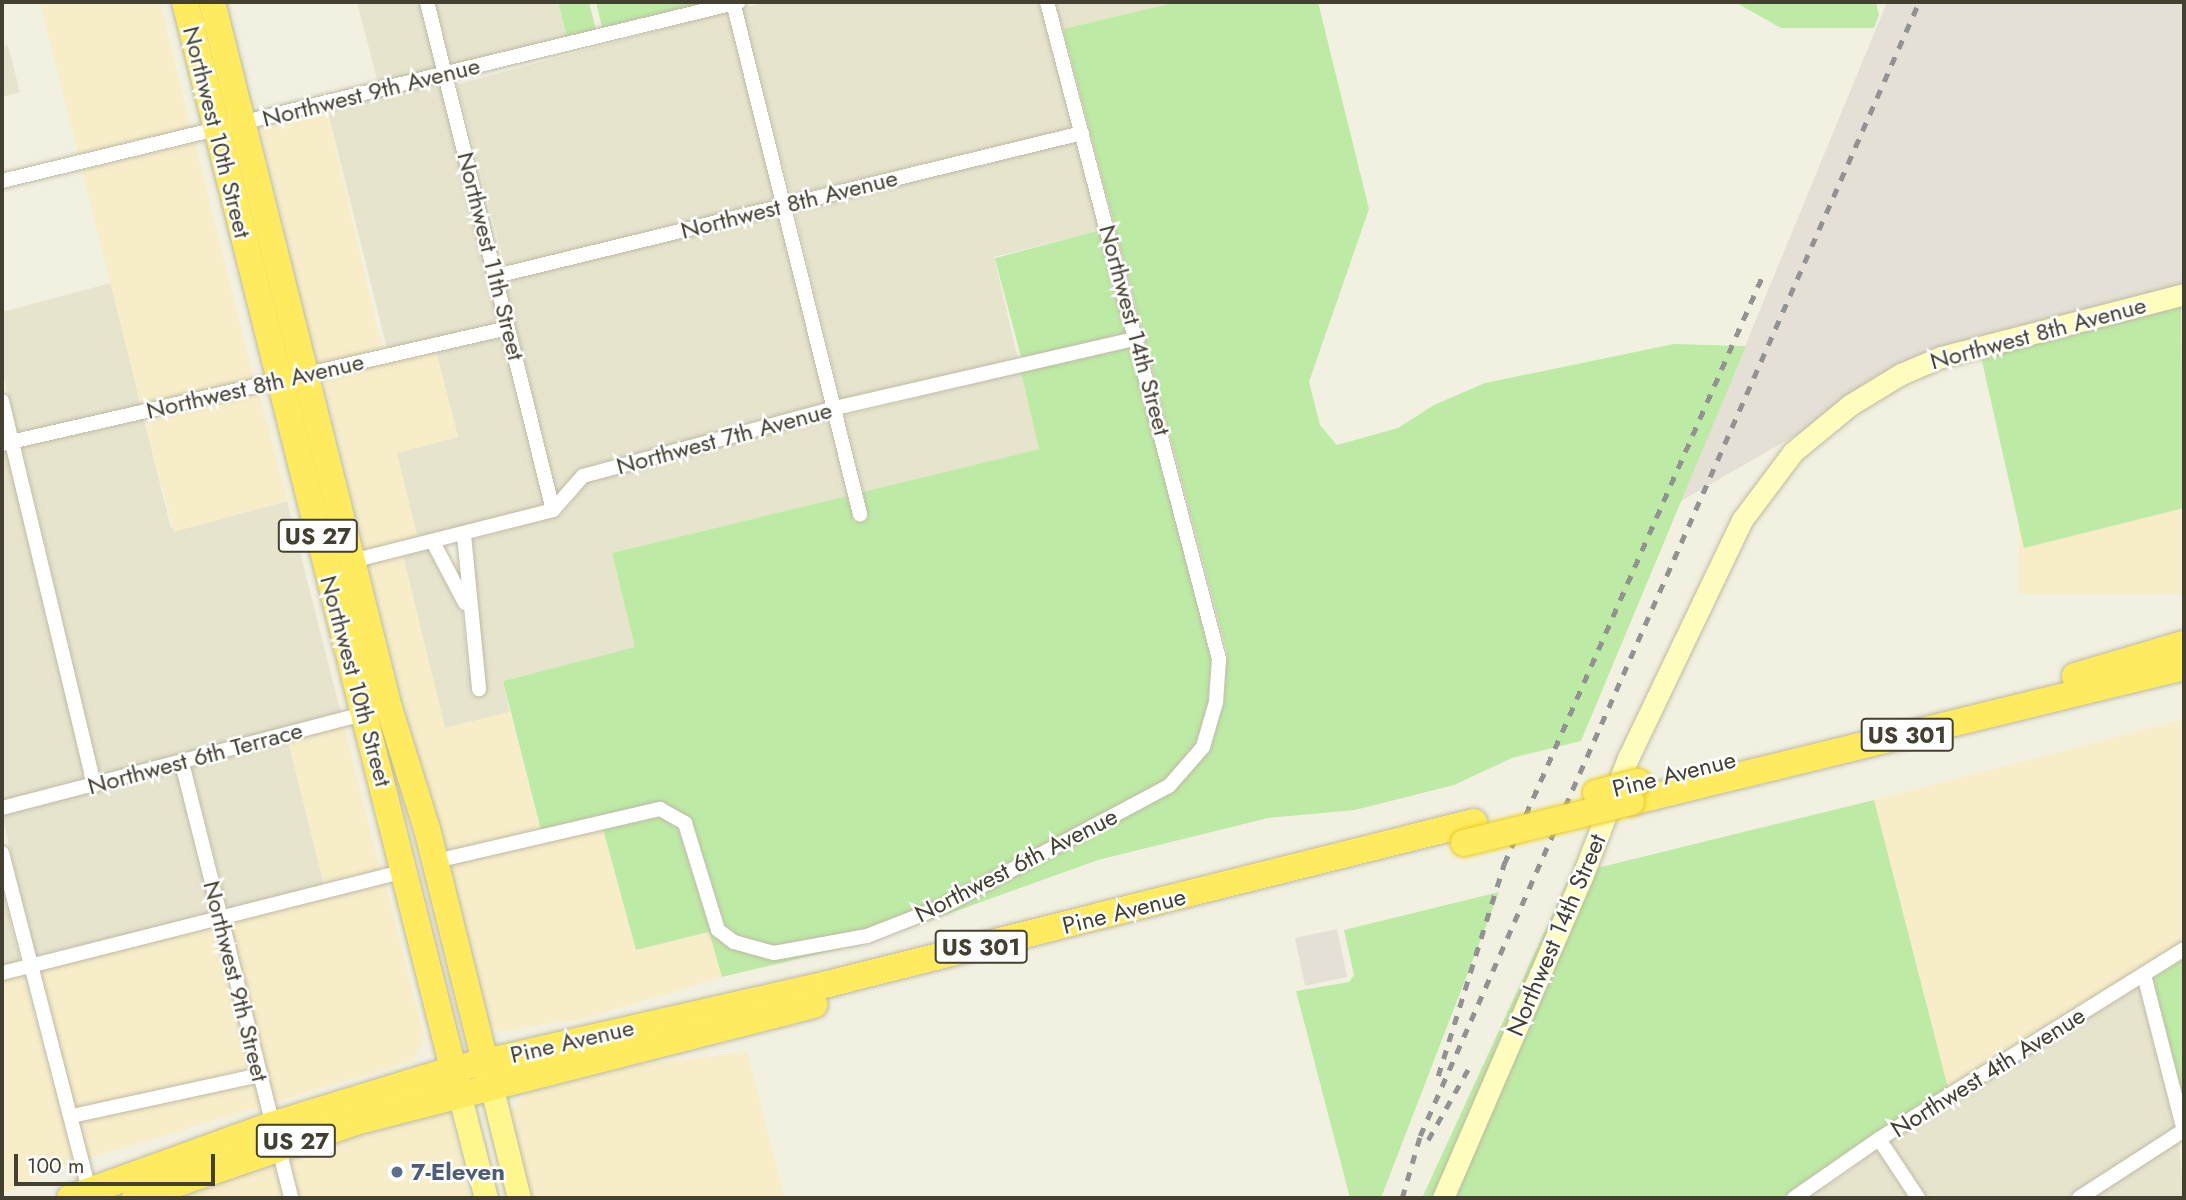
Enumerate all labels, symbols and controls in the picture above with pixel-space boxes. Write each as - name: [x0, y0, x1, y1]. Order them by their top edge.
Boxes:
- street label: Northwest 10th Street: [177, 23, 257, 241]
- street label: Northwest 9th Avenue: [259, 51, 483, 133]
- street label: Northwest 11th Street: [451, 149, 531, 363]
- street label: Northwest 8th Avenue: [678, 163, 900, 245]
- street label: Northwest 14th Street: [1093, 222, 1177, 438]
- street label: Northwest 8th Avenue: [1927, 290, 2149, 376]
- street label: Northwest 8th Avenue: [143, 347, 367, 425]
- street label: Northwest 7th Avenue: [613, 395, 835, 481]
- road number: US 27: [278, 516, 358, 556]
- street label: Northwest 10th Street: [314, 572, 398, 790]
- street label: Northwest 6th Terrace: [84, 715, 306, 801]
- road number: US 301: [1860, 716, 1954, 754]
- street label: Pine Avenue: [1609, 745, 1739, 803]
- street label: Northwest 6th Avenue: [910, 801, 1122, 929]
- street label: Northwest 14th Street: [1500, 830, 1612, 1040]
- street label: Northwest 9th Street: [197, 878, 275, 1084]
- street label: Pine Avenue: [1059, 882, 1189, 940]
- road number: US 301: [934, 928, 1028, 966]
- street label: Northwest 4th Avenue: [1886, 1001, 2090, 1143]
- street label: Pine Avenue: [507, 1013, 637, 1069]
- road number: US 27: [256, 1122, 336, 1160]
- scale bar: [18, 1140, 219, 1184]
- text: 100 m: [27, 1151, 84, 1181]
- place label: 7-Eleven: [411, 1158, 505, 1186]
- marker: 7-Eleven: [389, 1164, 405, 1180]

